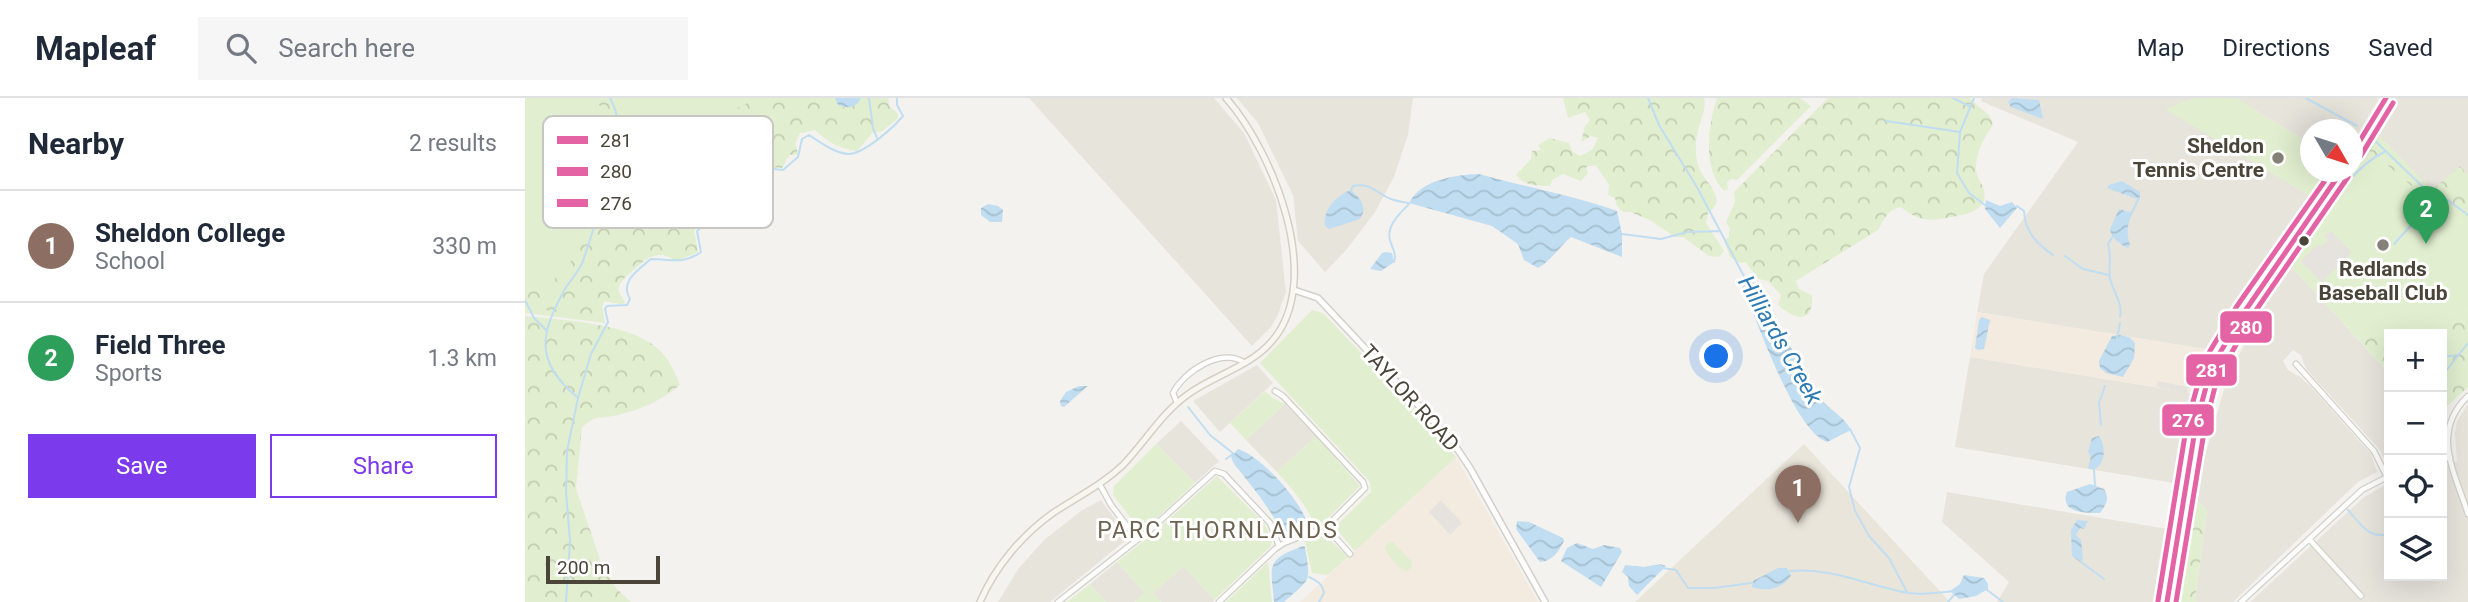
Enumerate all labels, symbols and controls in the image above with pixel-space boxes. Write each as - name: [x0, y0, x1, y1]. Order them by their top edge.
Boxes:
- search box: [198, 17, 688, 80]
- text: Mapleaf: [35, 29, 156, 68]
- icon: search: [222, 29, 260, 67]
- text: Search here: [278, 33, 415, 63]
- text: Map: [2137, 34, 2184, 62]
- text: Directions: [2222, 34, 2330, 62]
- text: Saved: [2368, 34, 2433, 62]
- legend: [543, 116, 773, 228]
- north arrow: [2300, 119, 2363, 182]
- text: Nearby: [28, 126, 124, 161]
- text: 281: [600, 129, 632, 152]
- text: 2 results: [409, 130, 497, 157]
- place label: Sheldon Tennis Centre: [2133, 134, 2264, 182]
- marker: Sheldon Tennis Centre: [2270, 150, 2286, 166]
- text: 280: [600, 160, 632, 183]
- pin: 2: [2403, 186, 2449, 244]
- text: 276: [600, 192, 632, 215]
- text: Sheldon College: [95, 218, 285, 248]
- text: 1: [44, 233, 58, 260]
- text: 330 m: [432, 233, 497, 260]
- unlabelled marker: [2297, 234, 2311, 248]
- marker: Redlands Baseball Club: [2375, 237, 2391, 253]
- text: School: [95, 248, 165, 275]
- place label: Redlands Baseball Club: [2318, 257, 2448, 305]
- water label: Hilliards Creek: [1732, 271, 1828, 410]
- line badge: 280: [2219, 310, 2273, 344]
- text: 280: [2230, 316, 2262, 339]
- map controls: [2384, 329, 2447, 581]
- button: +: [2384, 329, 2447, 392]
- text: Field Three: [95, 330, 226, 360]
- your location: [1699, 339, 1733, 373]
- street label: TAYLOR ROAD: [1356, 340, 1464, 456]
- text: 2: [44, 345, 58, 372]
- text: 1.3 km: [428, 345, 497, 372]
- line badge: 281: [2185, 353, 2238, 387]
- text: 281: [2196, 359, 2228, 382]
- text: Sports: [95, 360, 162, 387]
- button: −: [2384, 392, 2447, 455]
- line badge: 276: [2161, 403, 2215, 437]
- text: 276: [2172, 409, 2204, 432]
- button: Save: [28, 434, 256, 498]
- button: Share: [270, 434, 497, 498]
- button: locate: [2384, 455, 2447, 518]
- pin: 1: [1775, 465, 1821, 523]
- district label: PARC THORNLANDS: [1097, 517, 1339, 544]
- button: layers: [2384, 518, 2447, 581]
- scale bar: [546, 553, 660, 585]
- text: 200 m: [557, 556, 610, 579]

